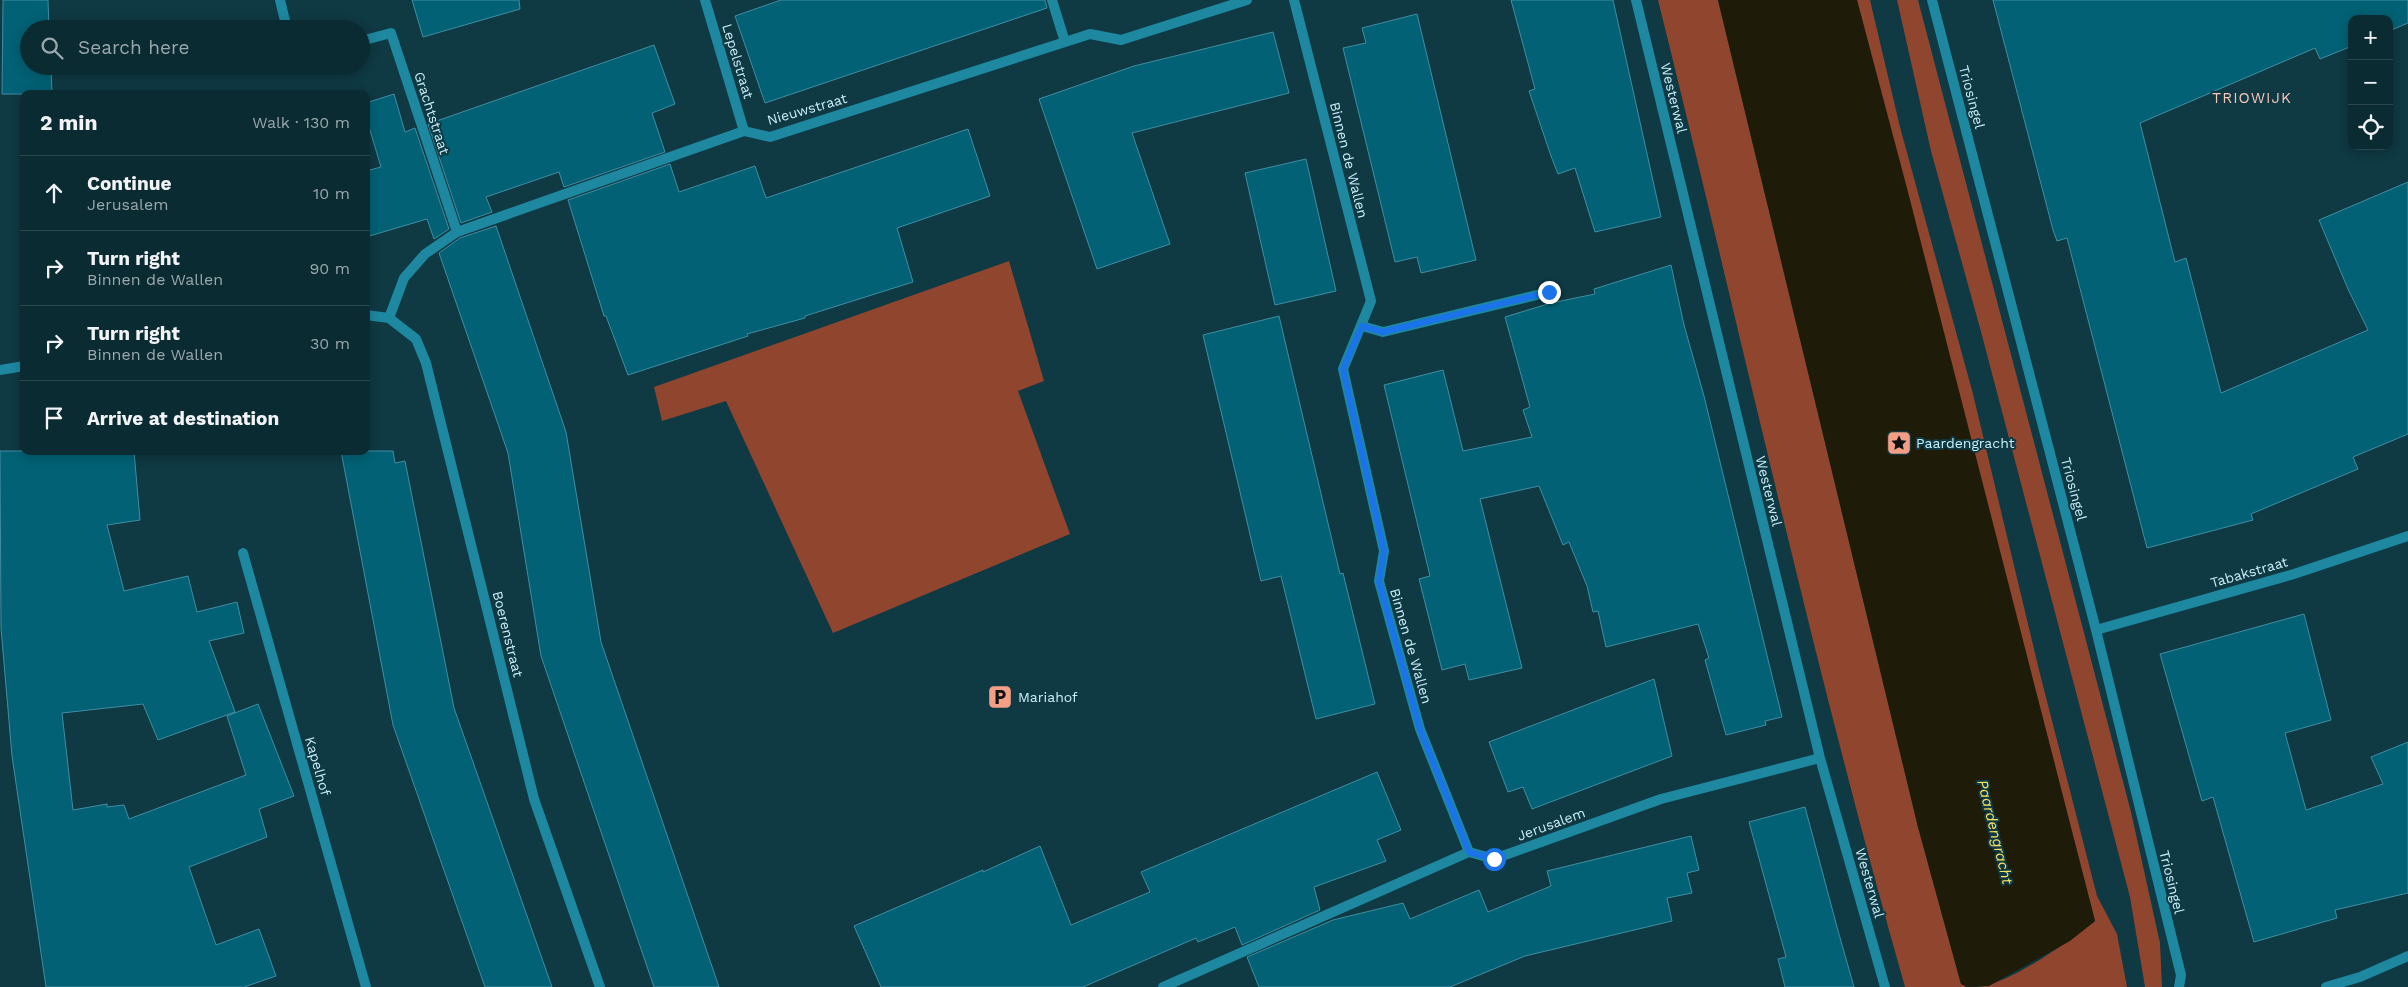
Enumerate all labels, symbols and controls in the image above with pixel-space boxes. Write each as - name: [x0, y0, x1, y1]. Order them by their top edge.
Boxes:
- map controls: [2348, 15, 2393, 150]
- button: +: [2348, 15, 2393, 60]
- search box: [20, 20, 370, 75]
- street label: Lepelstraat: [719, 22, 757, 101]
- icon: search: [38, 34, 66, 62]
- text: Search here: [78, 36, 189, 59]
- button: −: [2348, 60, 2393, 105]
- street label: Westerwal: [1658, 61, 1691, 135]
- street label: Triosingel: [1956, 64, 1988, 131]
- street label: Grachtstraat: [411, 70, 453, 157]
- district label: TRIOWIJK: [2212, 89, 2292, 107]
- street label: Nieuwstraat: [765, 90, 849, 128]
- street label: Binnen de Wallen: [1327, 100, 1371, 220]
- button: locate: [2348, 105, 2393, 150]
- text: 2 min: [40, 110, 97, 135]
- text: Walk · 130 m: [252, 113, 350, 132]
- text: Continue: [87, 172, 171, 195]
- icon: ahead: [40, 179, 68, 207]
- text: 10 m: [313, 184, 350, 203]
- text: Jerusalem: [87, 195, 168, 214]
- text: Turn right: [87, 247, 180, 270]
- icon: right: [40, 254, 68, 282]
- text: 90 m: [309, 259, 350, 278]
- text: Binnen de Wallen: [87, 270, 223, 289]
- route end: [1538, 281, 1561, 304]
- text: Turn right: [87, 322, 180, 345]
- icon: right: [40, 329, 68, 357]
- text: 30 m: [310, 334, 350, 353]
- text: Binnen de Wallen: [87, 345, 223, 364]
- icon: arrive: [40, 404, 68, 432]
- text: Arrive at destination: [87, 407, 279, 430]
- place icon: Paardengracht: [1886, 430, 1912, 456]
- place label: Paardengracht: [1916, 435, 2015, 451]
- street label: Westerwal: [1753, 454, 1786, 528]
- street label: Triosingel: [2058, 456, 2090, 523]
- street label: Tabakstraat: [2209, 553, 2290, 591]
- street label: Binnen de Wallen: [1387, 587, 1435, 705]
- street label: Boerenstraat: [490, 589, 526, 679]
- parking icon: Mariahof: [987, 684, 1013, 710]
- place label: Mariahof: [1018, 689, 1078, 705]
- street label: Kapelhof: [302, 735, 334, 798]
- water label: Paardengracht: [1973, 778, 2017, 887]
- street label: Jerusalem: [1515, 804, 1587, 844]
- street label: Westerwal: [1852, 846, 1888, 920]
- route start: [1483, 848, 1506, 871]
- street label: Triosingel: [2156, 849, 2188, 916]

